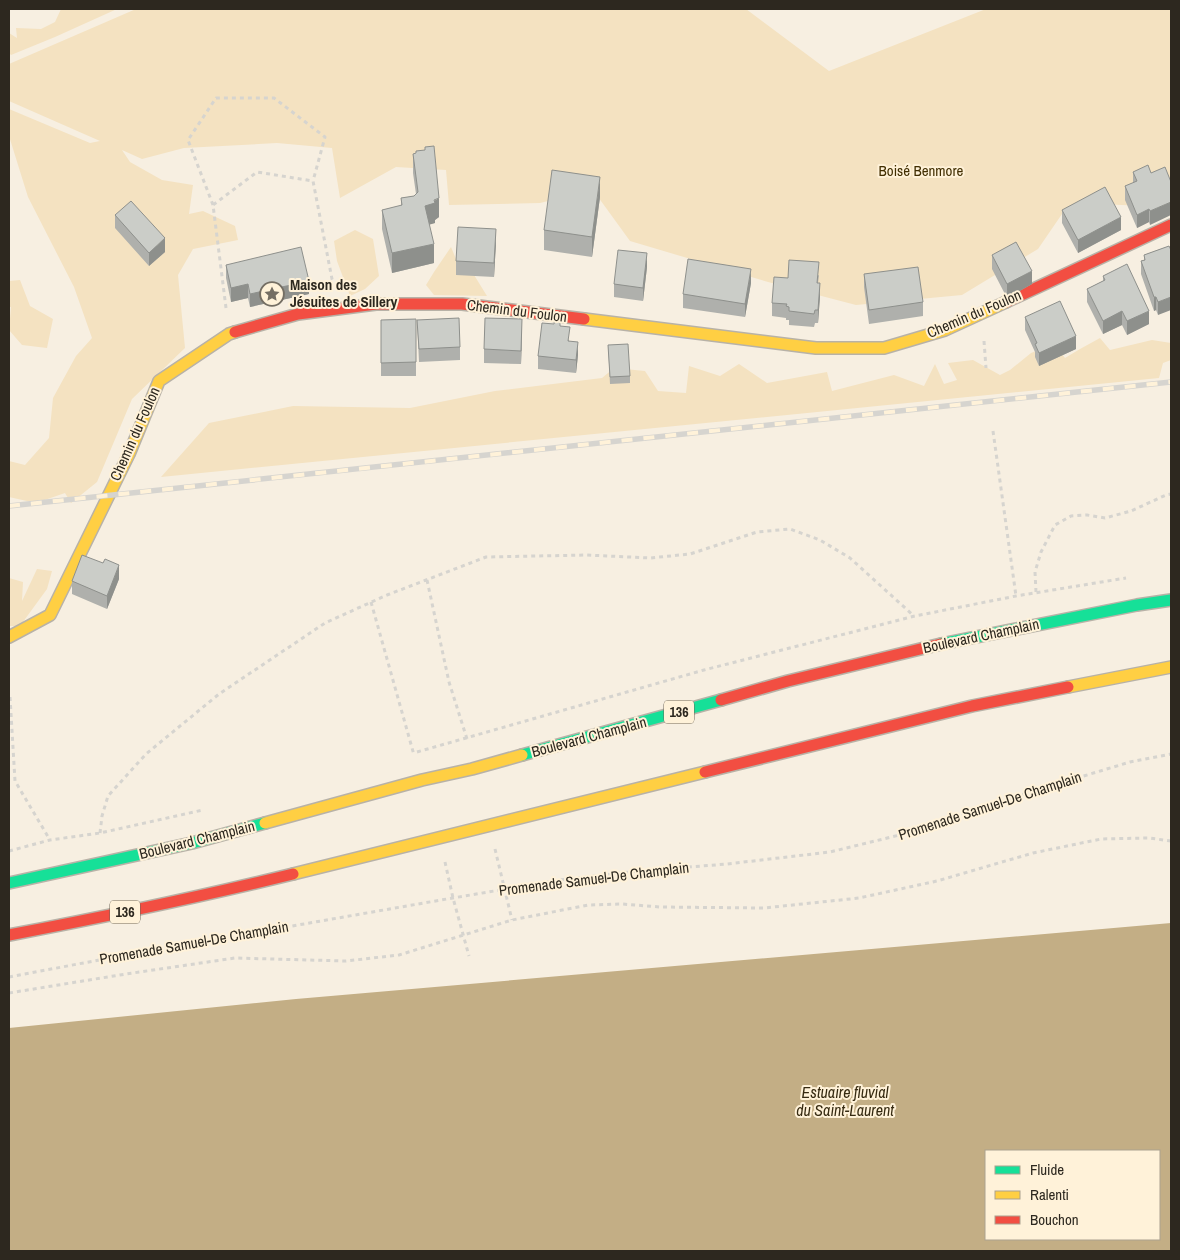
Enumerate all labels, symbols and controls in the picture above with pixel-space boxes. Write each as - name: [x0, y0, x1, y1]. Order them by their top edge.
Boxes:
- park label: Boisé Benmore: [879, 160, 964, 181]
- place label: Maison des Jésuites de Sillery: [290, 274, 398, 312]
- place icon: Maison des Jésuites de Sillery: [259, 281, 285, 307]
- street label: Chemin du Foulon: [923, 284, 1024, 343]
- street label: Chemin du Foulon: [466, 294, 568, 327]
- street label: Chemin du Foulon: [104, 384, 165, 484]
- street label: Boulevard Champlain: [921, 613, 1041, 658]
- road number: 136: [664, 700, 694, 724]
- street label: Boulevard Champlain: [529, 711, 649, 762]
- street label: Promenade Samuel-De Champlain: [896, 766, 1084, 845]
- street label: Boulevard Champlain: [137, 815, 257, 864]
- street label: Promenade Samuel-De Champlain: [498, 856, 690, 901]
- road number: 136: [110, 900, 140, 924]
- street label: Promenade Samuel-De Champlain: [98, 916, 290, 969]
- water label: Estuaire fluvial du Saint-Laurent: [796, 1081, 894, 1121]
- legend: [985, 1150, 1160, 1240]
- text: Fluide: [1030, 1159, 1064, 1180]
- text: Ralenti: [1030, 1184, 1069, 1205]
- text: Bouchon: [1030, 1209, 1079, 1230]

